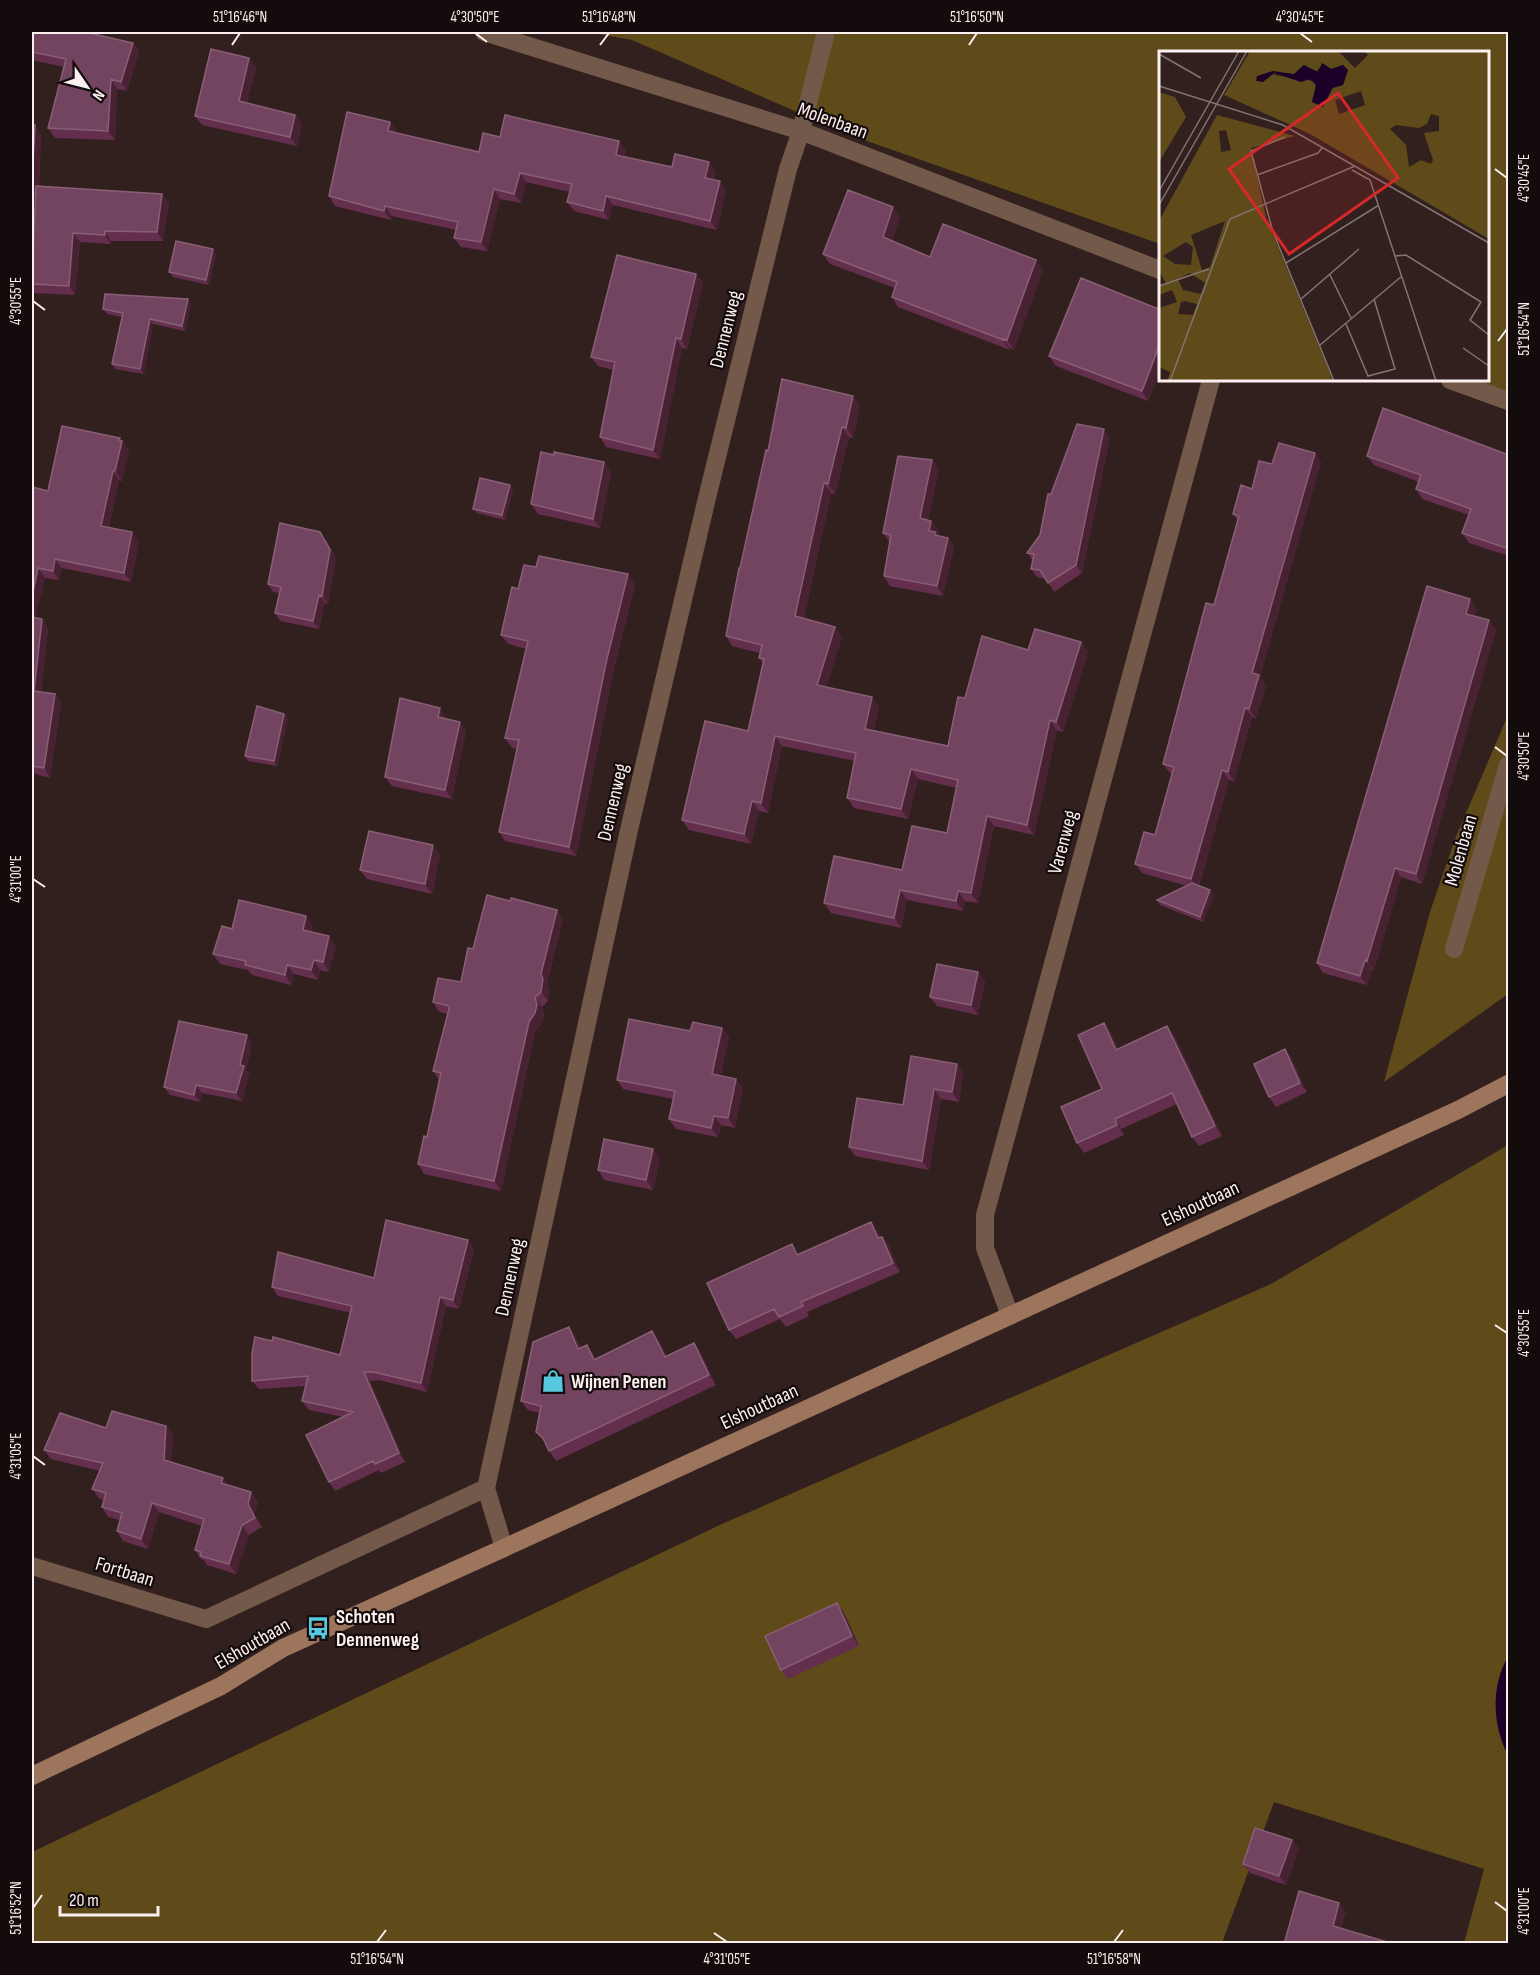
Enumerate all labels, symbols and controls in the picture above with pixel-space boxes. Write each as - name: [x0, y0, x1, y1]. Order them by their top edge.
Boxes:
- text: 51°16'46"N: [213, 8, 267, 27]
- text: 4°30'50"E: [451, 8, 499, 27]
- text: 51°16'48"N: [582, 8, 636, 27]
- text: 51°16'50"N: [950, 8, 1004, 27]
- text: 4°30'45"E: [1276, 8, 1324, 27]
- inset map: [1159, 51, 1489, 381]
- north arrow: [57, 57, 117, 117]
- text: N: [88, 86, 108, 104]
- street label: Molenbaan: [794, 97, 871, 145]
- text: 4°30'45"E: [1515, 154, 1534, 202]
- text: 4°30'55"E: [7, 277, 26, 325]
- street label: Dennenweg: [705, 288, 747, 370]
- text: 51°16'54"N: [1515, 302, 1534, 356]
- text: 4°30'50"E: [1515, 732, 1534, 780]
- street label: Dennenweg: [592, 761, 634, 843]
- street label: Varenweg: [1043, 808, 1083, 877]
- street label: Molenbaan: [1439, 812, 1483, 889]
- text: 4°31'00"E: [7, 855, 26, 903]
- street label: Elshoutbaan: [1158, 1176, 1243, 1232]
- street label: Dennenweg: [490, 1236, 530, 1318]
- text: 4°30'55"E: [1515, 1309, 1534, 1357]
- shop icon: Wijnen Penen: [540, 1368, 566, 1394]
- place label: Wijnen Penen: [571, 1370, 666, 1394]
- street label: Elshoutbaan: [717, 1379, 802, 1435]
- text: 4°31'05"E: [7, 1432, 26, 1480]
- street label: Fortbaan: [93, 1552, 157, 1592]
- place label: Schoten Dennenweg: [336, 1605, 420, 1652]
- street label: Elshoutbaan: [211, 1613, 294, 1675]
- bus stop icon: Schoten Dennenweg: [305, 1615, 331, 1641]
- scale bar: [60, 1879, 158, 1917]
- text: 51°16'52"N: [7, 1881, 26, 1935]
- text: 4°31'00"E: [1515, 1887, 1534, 1935]
- text: 20 m: [69, 1890, 99, 1911]
- text: 51°16'54"N: [350, 1950, 404, 1969]
- text: 4°31'05"E: [703, 1950, 751, 1969]
- text: 51°16'58"N: [1087, 1950, 1141, 1969]

